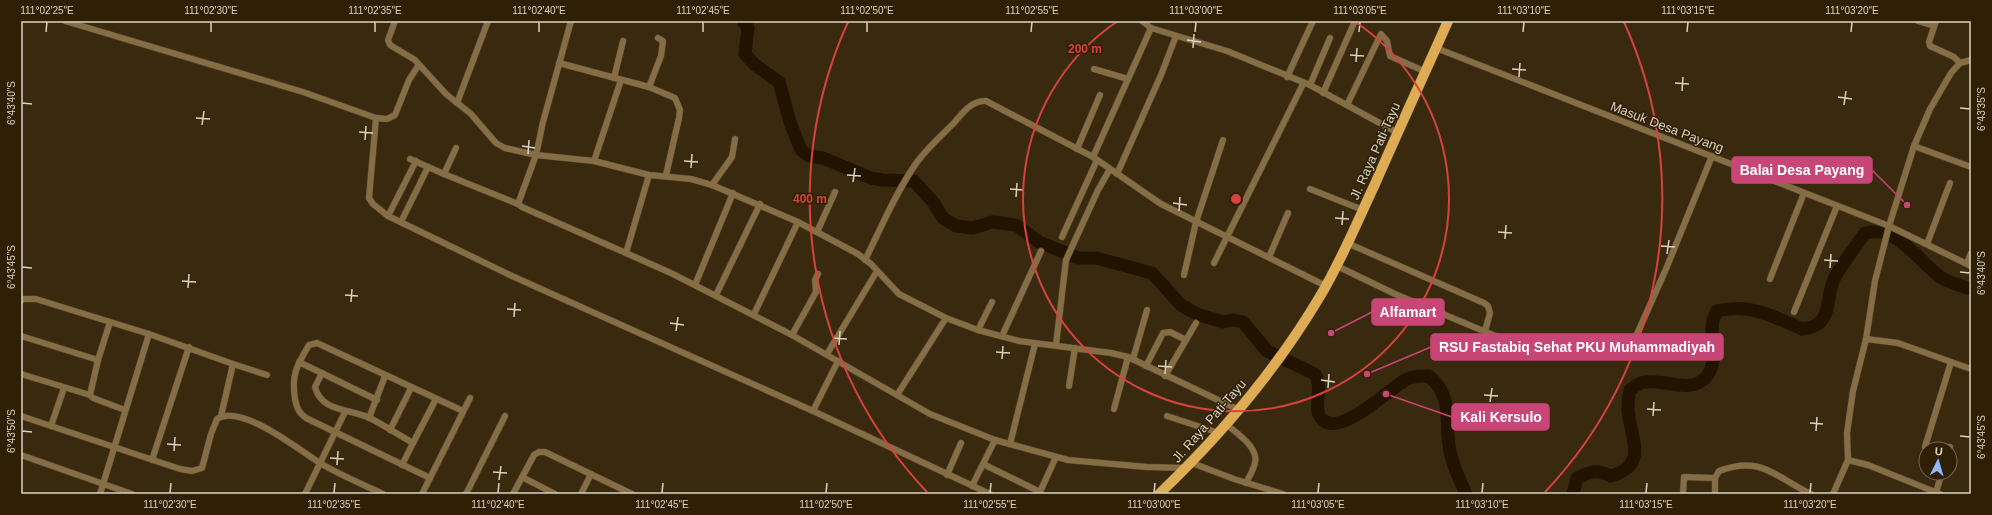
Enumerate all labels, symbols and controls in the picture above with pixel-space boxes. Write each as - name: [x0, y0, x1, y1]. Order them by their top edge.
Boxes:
- text: 111°02'25"E: [20, 5, 74, 16]
- text: 111°02'30"E: [184, 5, 238, 16]
- text: 111°02'35"E: [348, 5, 402, 16]
- text: 111°02'40"E: [512, 5, 566, 16]
- text: 111°02'45"E: [676, 5, 730, 16]
- text: 111°02'50"E: [840, 5, 894, 16]
- text: 111°02'55"E: [1005, 5, 1059, 16]
- text: 111°03'00"E: [1169, 5, 1223, 16]
- text: 111°03'05"E: [1333, 5, 1387, 16]
- text: 111°03'10"E: [1497, 5, 1551, 16]
- text: 111°03'15"E: [1661, 5, 1715, 16]
- text: 111°03'20"E: [1825, 5, 1879, 16]
- text: 200 m: [1068, 42, 1102, 56]
- text: 6°43'40"S: [6, 81, 17, 125]
- text: 6°43'35"S: [1976, 87, 1987, 131]
- street label: Masuk Desa Payang: [1608, 99, 1726, 155]
- street label: Jl. Raya Pati-Tayu: [1347, 100, 1403, 202]
- callout: Balai Desa Payang: [1732, 157, 1872, 183]
- text: Balai Desa Payang: [1740, 162, 1864, 178]
- text: 400 m: [793, 192, 827, 206]
- centre of rings: [1229, 192, 1243, 206]
- text: 6°43'45"S: [6, 245, 17, 289]
- text: 6°43'40"S: [1976, 251, 1987, 295]
- callout: Alfamart: [1372, 299, 1444, 325]
- text: Alfamart: [1380, 304, 1437, 320]
- callout: RSU Fastabiq Sehat PKU Muhammadiyah: [1431, 334, 1723, 360]
- text: RSU Fastabiq Sehat PKU Muhammadiyah: [1439, 339, 1715, 355]
- street label: Jl. Raya Pati-Tayu: [1169, 377, 1249, 465]
- callout: Kali Kersulo: [1452, 404, 1549, 430]
- text: 6°43'50"S: [6, 409, 17, 453]
- text: Kali Kersulo: [1460, 409, 1542, 425]
- text: 6°43'45"S: [1976, 415, 1987, 459]
- north arrow: [1918, 441, 1958, 481]
- text: U: [1934, 445, 1943, 457]
- text: 111°02'30"E: [143, 499, 197, 510]
- text: 111°02'35"E: [307, 499, 361, 510]
- text: 111°02'40"E: [471, 499, 525, 510]
- text: 111°02'45"E: [635, 499, 689, 510]
- text: 111°02'50"E: [799, 499, 853, 510]
- text: 111°02'55"E: [963, 499, 1017, 510]
- text: 111°03'00"E: [1127, 499, 1181, 510]
- text: 111°03'05"E: [1291, 499, 1345, 510]
- text: 111°03'10"E: [1455, 499, 1509, 510]
- text: 111°03'15"E: [1619, 499, 1673, 510]
- text: 111°03'20"E: [1783, 499, 1837, 510]

